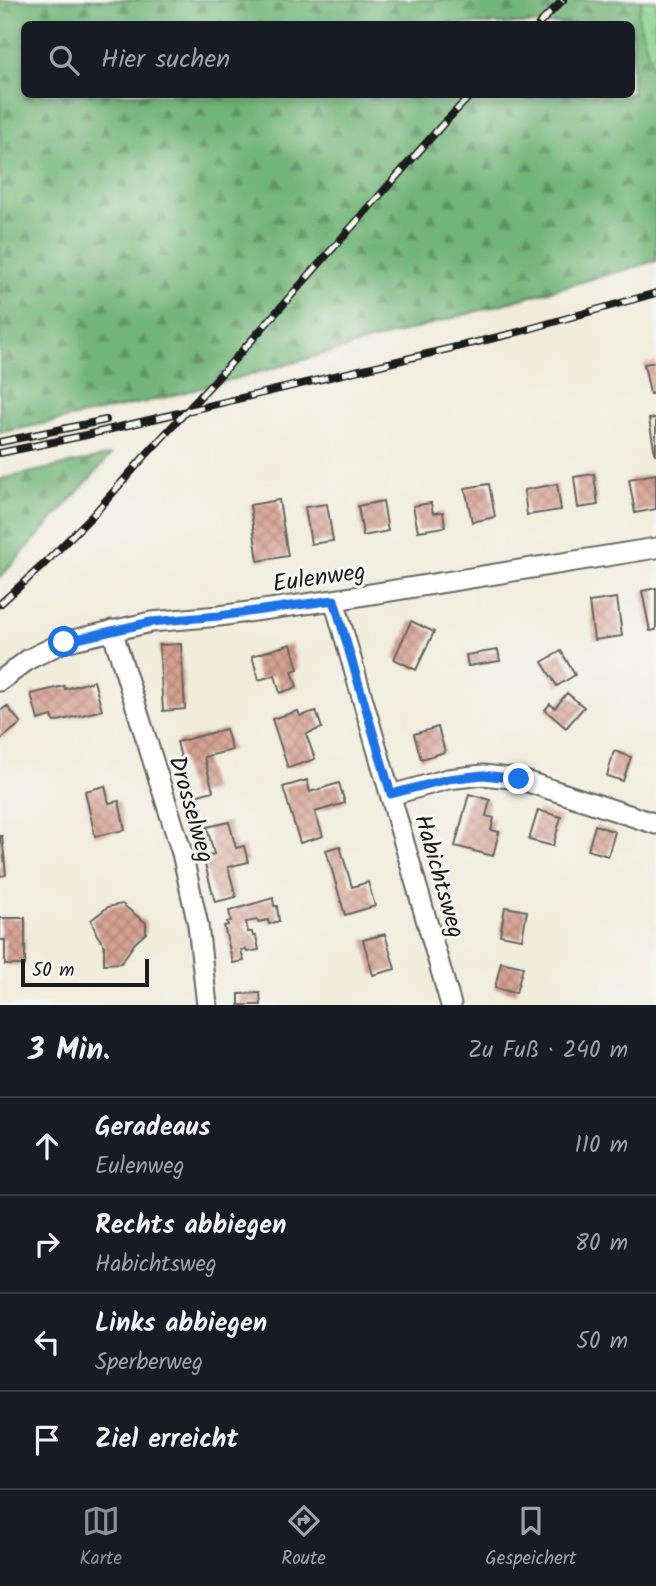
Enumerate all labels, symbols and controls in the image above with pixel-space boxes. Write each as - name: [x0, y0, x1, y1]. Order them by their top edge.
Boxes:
- search box: [21, 21, 635, 98]
- text: Hier suchen: [101, 39, 230, 81]
- icon: search: [45, 41, 83, 79]
- street label: Eulenweg: [270, 553, 368, 604]
- route start: [48, 626, 79, 657]
- street label: Drosselweg: [157, 751, 224, 868]
- route end: [503, 763, 534, 794]
- street label: Habichtsweg: [402, 810, 475, 943]
- scale bar: [21, 956, 149, 988]
- text: 50 m: [32, 956, 74, 986]
- text: 3 Min.: [28, 1027, 110, 1075]
- text: Zu Fuß · 240 m: [468, 1033, 628, 1069]
- text: Geradeaus: [95, 1107, 211, 1149]
- icon: ahead: [28, 1127, 66, 1165]
- text: 110 m: [575, 1128, 628, 1164]
- text: Eulenweg: [95, 1149, 185, 1185]
- text: Rechts abbiegen: [95, 1205, 286, 1247]
- icon: right: [28, 1225, 66, 1263]
- text: 80 m: [575, 1226, 628, 1262]
- text: Habichtsweg: [95, 1247, 217, 1283]
- text: Links abbiegen: [95, 1303, 267, 1345]
- icon: left: [28, 1323, 66, 1361]
- text: 50 m: [577, 1324, 628, 1360]
- text: Sperberweg: [95, 1345, 203, 1381]
- text: Ziel erreicht: [95, 1419, 238, 1461]
- icon: arrive: [28, 1421, 66, 1459]
- tab: Karte: [80, 1502, 122, 1574]
- tab: Route: [281, 1502, 326, 1574]
- tab: Gespeichert: [485, 1502, 576, 1574]

